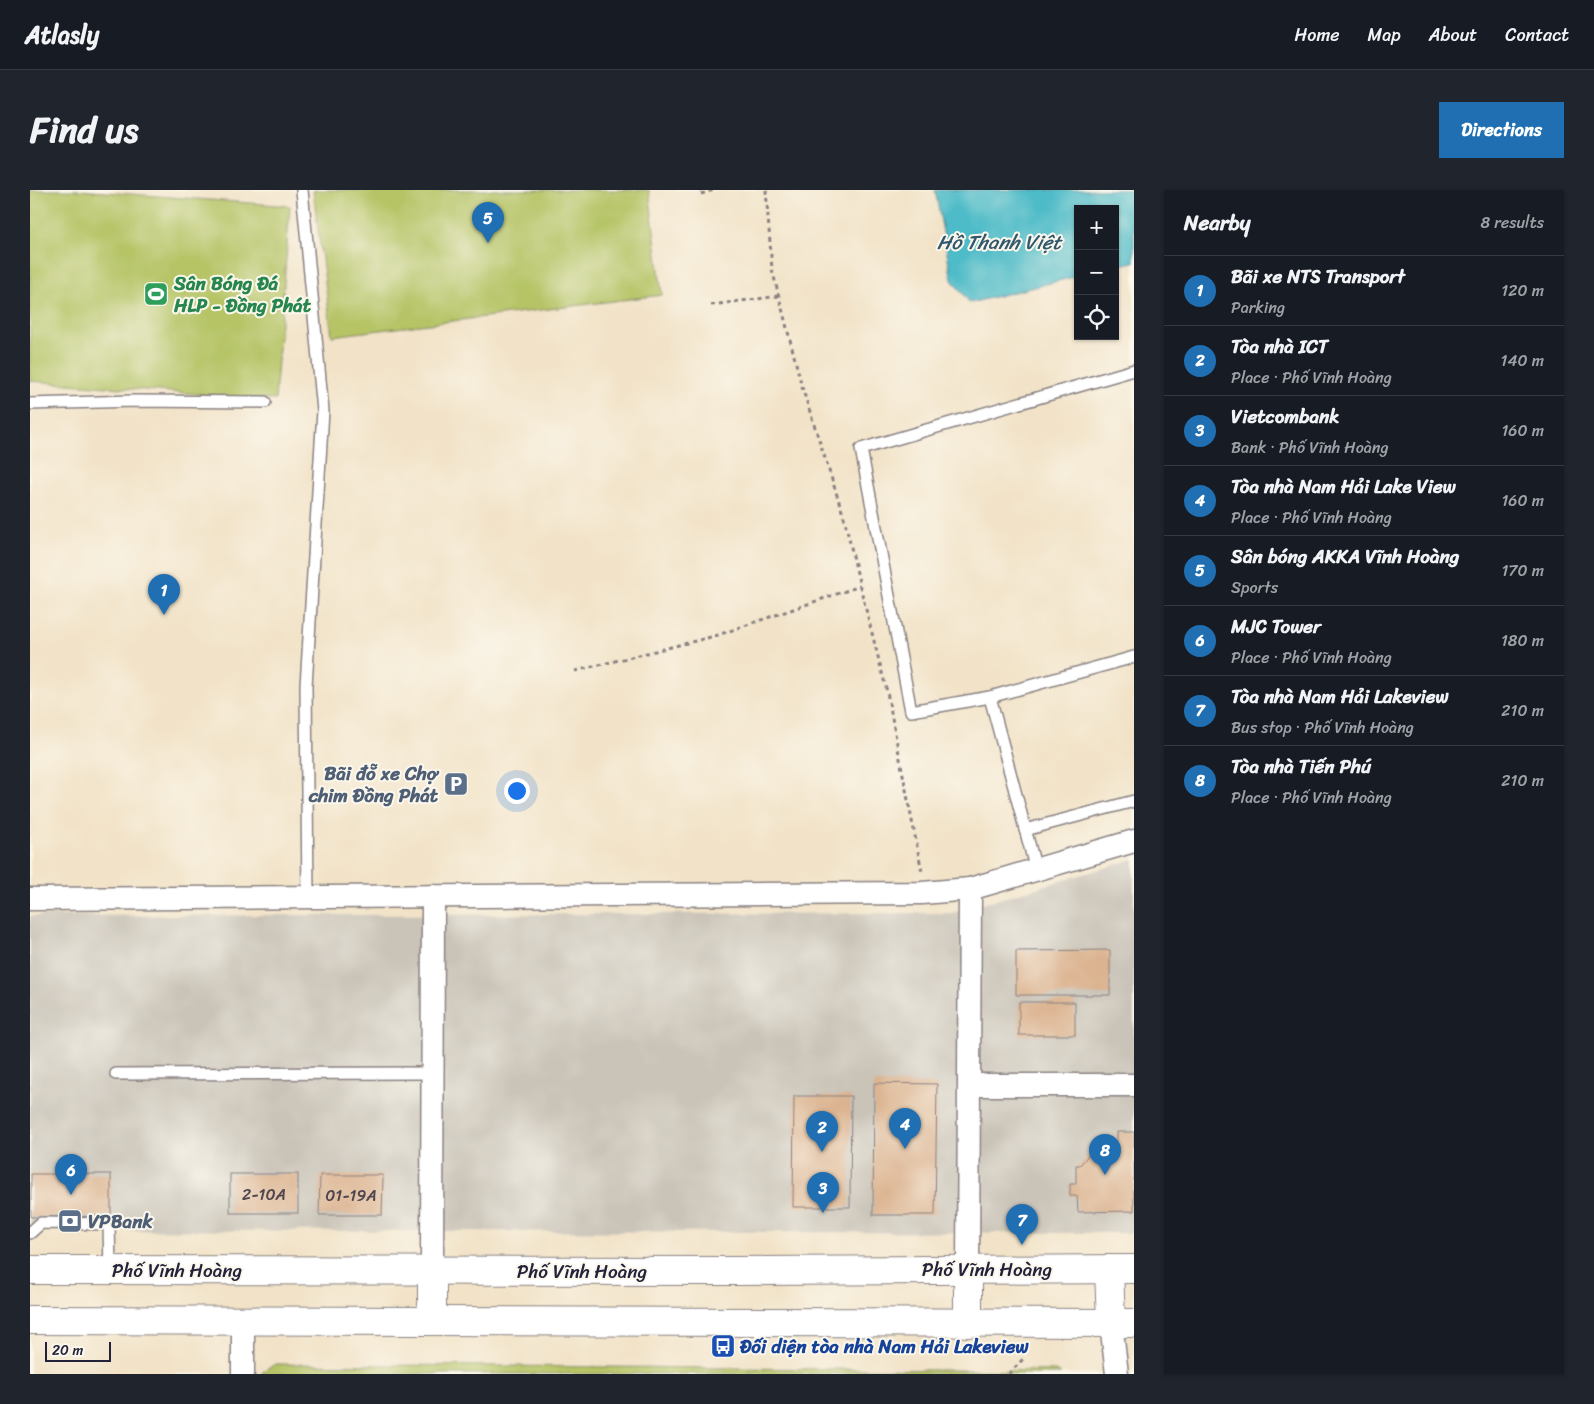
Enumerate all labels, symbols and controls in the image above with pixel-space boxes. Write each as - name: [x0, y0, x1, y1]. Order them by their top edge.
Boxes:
- text: Atlasly: [25, 14, 99, 56]
- text: Home: [1295, 19, 1340, 51]
- text: Map: [1368, 19, 1401, 51]
- text: About: [1429, 19, 1477, 51]
- text: Contact: [1505, 19, 1569, 51]
- text: Find us: [30, 99, 138, 161]
- button: Directions: [1439, 102, 1564, 158]
- pin: 5: [472, 202, 504, 243]
- text: Nearby: [1184, 204, 1250, 242]
- map controls: [1074, 205, 1119, 340]
- button: +: [1074, 205, 1119, 250]
- text: 8 results: [1481, 208, 1544, 237]
- water label: Hồ Thanh Việt: [937, 225, 1063, 260]
- button: −: [1074, 250, 1119, 295]
- text: Bãi xe NTS Transport: [1231, 260, 1405, 293]
- place label: Sân Bóng Đá HLP - Đồng Phát: [173, 267, 312, 322]
- text: 1: [1197, 276, 1203, 305]
- text: 120 m: [1501, 276, 1544, 305]
- sports icon: Sân Bóng Đá HLP - Đồng Phát: [143, 281, 169, 307]
- text: Parking: [1231, 293, 1285, 322]
- button: locate: [1074, 295, 1119, 340]
- text: Tòa nhà ICT: [1231, 330, 1328, 363]
- text: 2: [1195, 346, 1205, 375]
- text: 140 m: [1501, 346, 1544, 375]
- text: Place · Phố Vĩnh Hoàng: [1231, 363, 1392, 392]
- text: Vietcombank: [1231, 400, 1339, 433]
- text: 3: [1196, 416, 1204, 445]
- text: 160 m: [1501, 416, 1544, 445]
- text: Bank · Phố Vĩnh Hoàng: [1231, 433, 1389, 462]
- text: Tòa nhà Nam Hải Lake View: [1231, 470, 1456, 503]
- text: 4: [1195, 486, 1205, 515]
- text: 160 m: [1501, 486, 1544, 515]
- text: Place · Phố Vĩnh Hoàng: [1231, 503, 1392, 532]
- text: Sân bóng AKKA Vĩnh Hoàng: [1231, 540, 1459, 573]
- text: 5: [1195, 556, 1205, 585]
- text: 170 m: [1501, 556, 1544, 585]
- text: Sports: [1231, 573, 1278, 602]
- pin: 1: [148, 574, 180, 615]
- text: MJC Tower: [1231, 610, 1321, 643]
- text: 6: [1195, 626, 1205, 655]
- text: 180 m: [1501, 626, 1544, 655]
- text: Place · Phố Vĩnh Hoàng: [1231, 643, 1392, 672]
- text: Tòa nhà Nam Hải Lakeview: [1231, 680, 1449, 713]
- text: 7: [1195, 696, 1205, 725]
- text: 210 m: [1501, 696, 1544, 725]
- text: Bus stop · Phố Vĩnh Hoàng: [1231, 713, 1414, 742]
- text: Tòa nhà Tiến Phú: [1231, 750, 1371, 783]
- place label: Bãi đỗ xe Chợ chim Đồng Phát: [308, 757, 440, 812]
- text: 8: [1195, 766, 1205, 795]
- text: 210 m: [1501, 766, 1544, 795]
- parking icon: Bãi đỗ xe Chợ chim Đồng Phát: [443, 771, 469, 797]
- your location: [504, 778, 530, 804]
- text: Place · Phố Vĩnh Hoàng: [1231, 783, 1392, 812]
- pin: 4: [889, 1108, 921, 1149]
- pin: 2: [806, 1111, 838, 1152]
- pin: 8: [1089, 1134, 1121, 1175]
- pin: 6: [55, 1154, 87, 1195]
- pin: 3: [807, 1172, 839, 1213]
- house number: 2-10A: [242, 1180, 286, 1209]
- house number: 01-19A: [325, 1181, 377, 1210]
- pin: 7: [1006, 1204, 1038, 1245]
- place label: VPBank: [88, 1205, 153, 1238]
- bank icon: VPBank: [57, 1208, 83, 1234]
- street label: Phố Vĩnh Hoàng: [922, 1253, 1053, 1286]
- street label: Phố Vĩnh Hoàng: [112, 1254, 243, 1287]
- street label: Phố Vĩnh Hoàng: [517, 1255, 648, 1288]
- place label: Đối diện tòa nhà Nam Hải Lakeview: [739, 1330, 1029, 1363]
- bus stop icon: Đối diện tòa nhà Nam Hải Lakeview: [710, 1333, 736, 1359]
- text: 20 m: [52, 1338, 83, 1363]
- scale bar: [45, 1339, 111, 1362]

